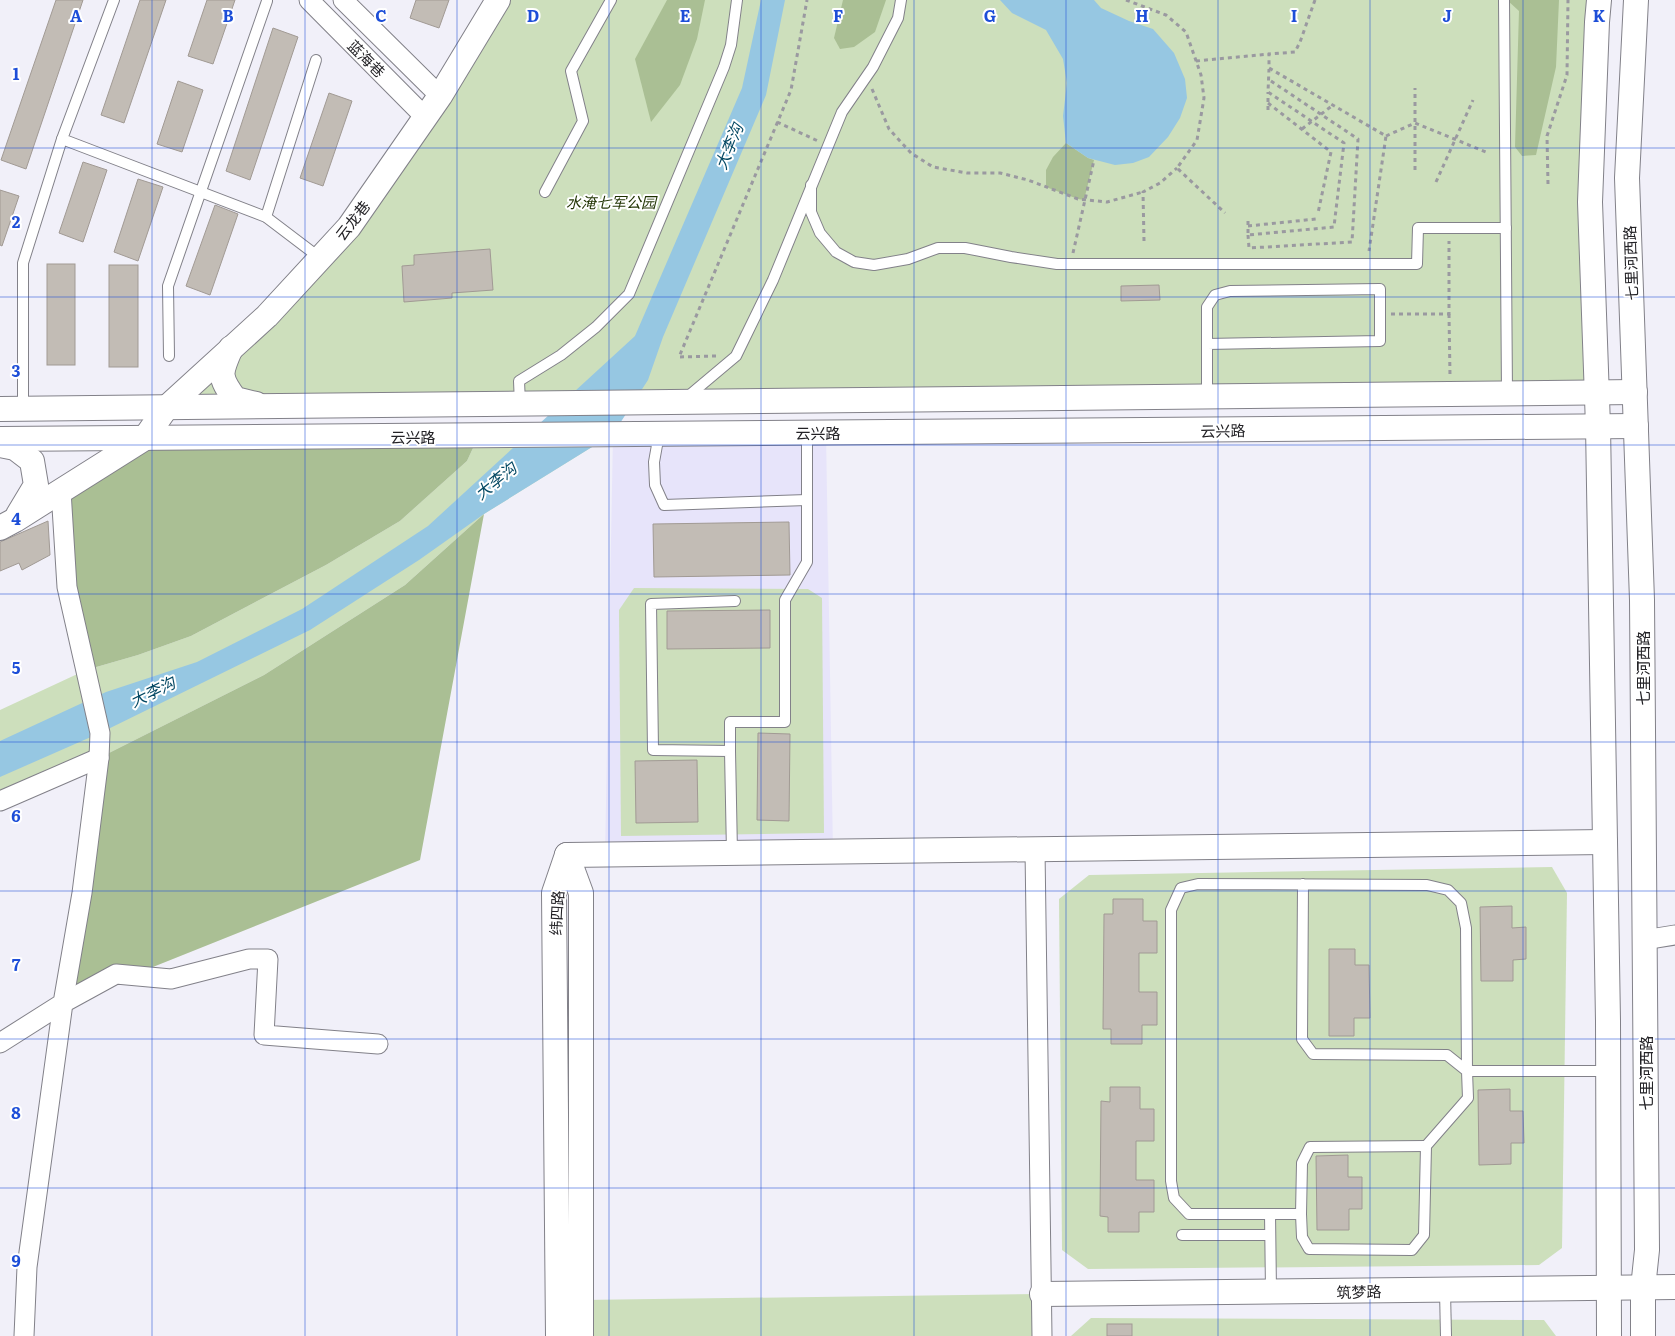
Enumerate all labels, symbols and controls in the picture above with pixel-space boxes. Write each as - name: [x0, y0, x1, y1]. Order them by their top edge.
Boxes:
- text: A: [70, 3, 82, 27]
- text: B: [222, 3, 234, 27]
- text: C: [375, 3, 387, 27]
- text: D: [527, 3, 539, 27]
- text: E: [680, 3, 691, 27]
- text: F: [833, 3, 843, 27]
- text: G: [984, 3, 996, 27]
- text: H: [1135, 3, 1149, 27]
- text: I: [1291, 3, 1297, 27]
- text: J: [1442, 3, 1452, 27]
- text: K: [1593, 3, 1606, 27]
- street label: 蓝海巷: [343, 34, 391, 82]
- text: 1: [13, 61, 20, 85]
- water label: 大李沟: [708, 117, 749, 173]
- park label: 水淹七军公园: [566, 190, 658, 213]
- street label: 云龙巷: [329, 195, 375, 245]
- text: 2: [12, 209, 21, 233]
- street label: 七里河西路: [1617, 225, 1643, 301]
- text: 3: [12, 358, 21, 382]
- street label: 云兴路: [1200, 418, 1246, 442]
- street label: 云兴路: [795, 421, 841, 444]
- street label: 云兴路: [390, 425, 436, 448]
- water label: 大李沟: [469, 454, 523, 504]
- text: 4: [11, 506, 21, 530]
- street label: 七里河西路: [1631, 630, 1654, 706]
- text: 5: [12, 655, 21, 679]
- water label: 大李沟: [125, 669, 181, 712]
- text: 6: [11, 803, 21, 827]
- street label: 纬四路: [543, 890, 569, 936]
- text: 7: [12, 952, 21, 976]
- street label: 七里河西路: [1634, 1035, 1657, 1111]
- text: 8: [11, 1100, 21, 1124]
- text: 9: [11, 1248, 21, 1272]
- street label: 筑梦路: [1336, 1279, 1382, 1303]

